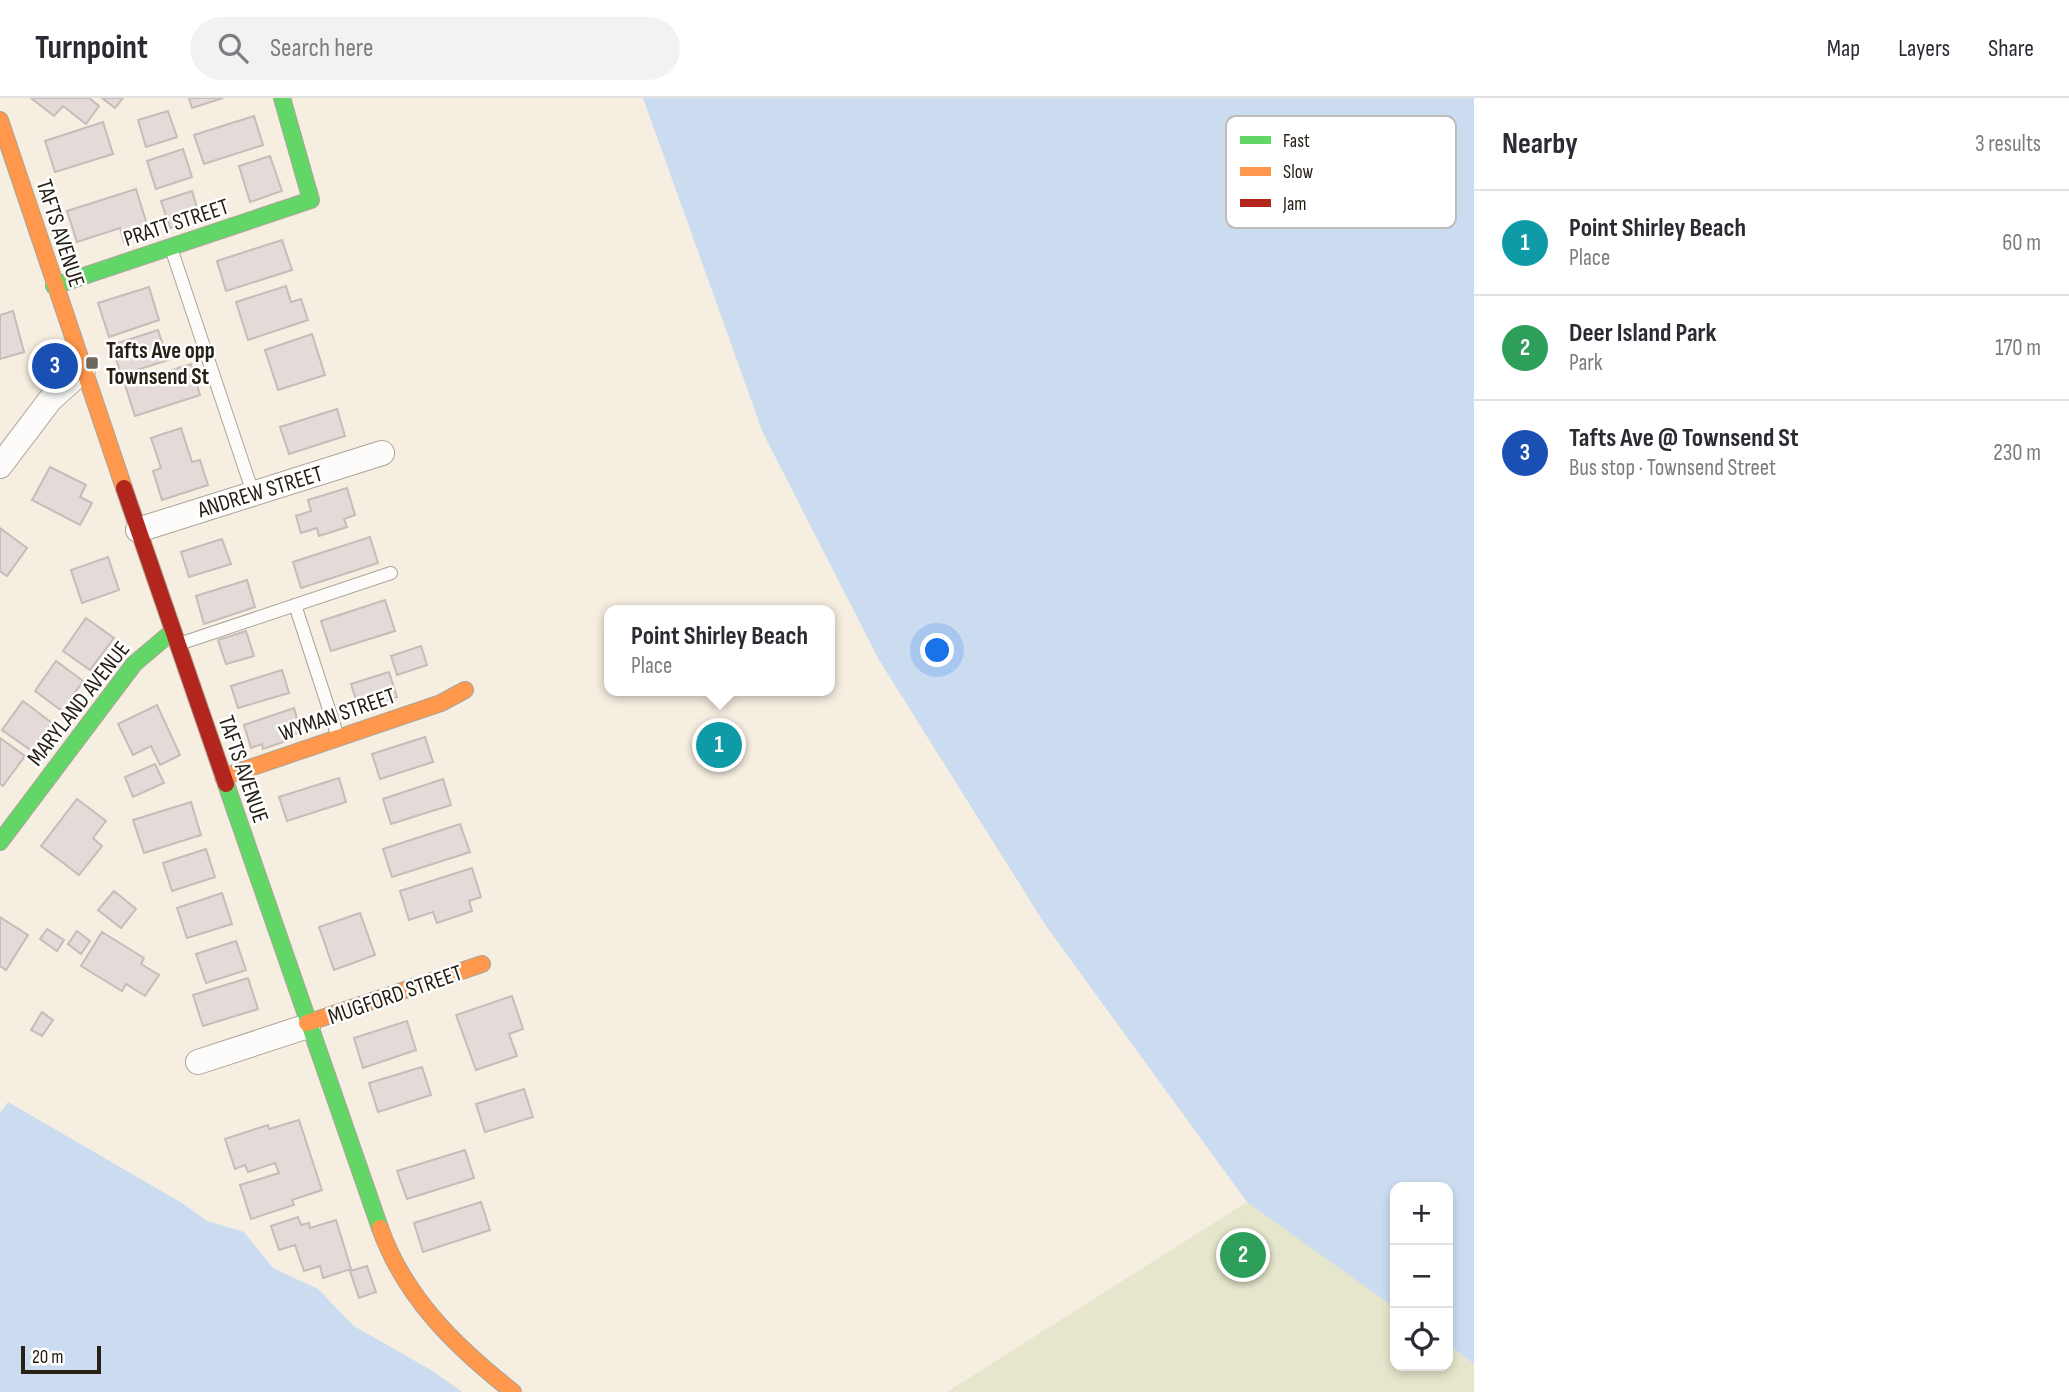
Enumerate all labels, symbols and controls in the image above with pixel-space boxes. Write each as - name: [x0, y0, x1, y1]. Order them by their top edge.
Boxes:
- search box: [190, 17, 680, 80]
- text: Turnpoint: [35, 28, 148, 68]
- icon: search: [214, 29, 252, 67]
- text: Search here: [270, 33, 373, 64]
- text: Map: [1827, 34, 1860, 63]
- text: Layers: [1898, 34, 1950, 63]
- text: Share: [1988, 34, 2034, 63]
- legend: [1226, 116, 1456, 228]
- text: Nearby: [1502, 126, 1578, 162]
- text: Fast: [1283, 130, 1310, 153]
- text: 3 results: [1975, 130, 2041, 158]
- text: Slow: [1283, 161, 1313, 184]
- street label: TAFTS AVENUE: [29, 176, 91, 291]
- street label: PRATT STREET: [120, 193, 233, 253]
- text: Jam: [1282, 193, 1306, 216]
- text: Point Shirley Beach: [1569, 213, 1746, 244]
- text: 1: [1520, 229, 1530, 257]
- text: 60 m: [2002, 229, 2041, 257]
- text: Place: [1569, 244, 1610, 272]
- text: Deer Island Park: [1569, 318, 1717, 349]
- text: 2: [1520, 334, 1530, 362]
- text: 170 m: [1995, 334, 2041, 362]
- place label: Tafts Ave opp Townsend St: [106, 337, 215, 391]
- pin: 3: [32, 340, 78, 392]
- text: Park: [1569, 349, 1603, 377]
- marker: Tafts Ave opp Townsend St: [84, 355, 100, 371]
- text: Tafts Ave @ Townsend St: [1569, 423, 1799, 454]
- text: 3: [1520, 439, 1530, 467]
- text: 230 m: [1993, 439, 2041, 467]
- text: Bus stop · Townsend Street: [1569, 454, 1776, 482]
- street label: ANDREW STREET: [193, 460, 326, 525]
- popup: [604, 605, 835, 696]
- text: Point Shirley Beach: [631, 621, 808, 652]
- your location: [920, 633, 954, 667]
- street label: MARYLAND AVENUE: [21, 636, 136, 771]
- text: Place: [631, 652, 672, 680]
- street label: WYMAN STREET: [275, 682, 399, 748]
- street label: TAFTS AVENUE: [212, 712, 274, 827]
- pin: 1: [696, 719, 742, 771]
- street label: MUGFORD STREET: [324, 959, 466, 1031]
- map controls: [1390, 1182, 1453, 1371]
- button: +: [1390, 1182, 1453, 1245]
- pin: 2: [1220, 1229, 1266, 1281]
- button: −: [1390, 1245, 1453, 1308]
- button: locate: [1390, 1308, 1453, 1371]
- scale bar: [21, 1343, 102, 1375]
- text: 20 m: [32, 1346, 64, 1369]

